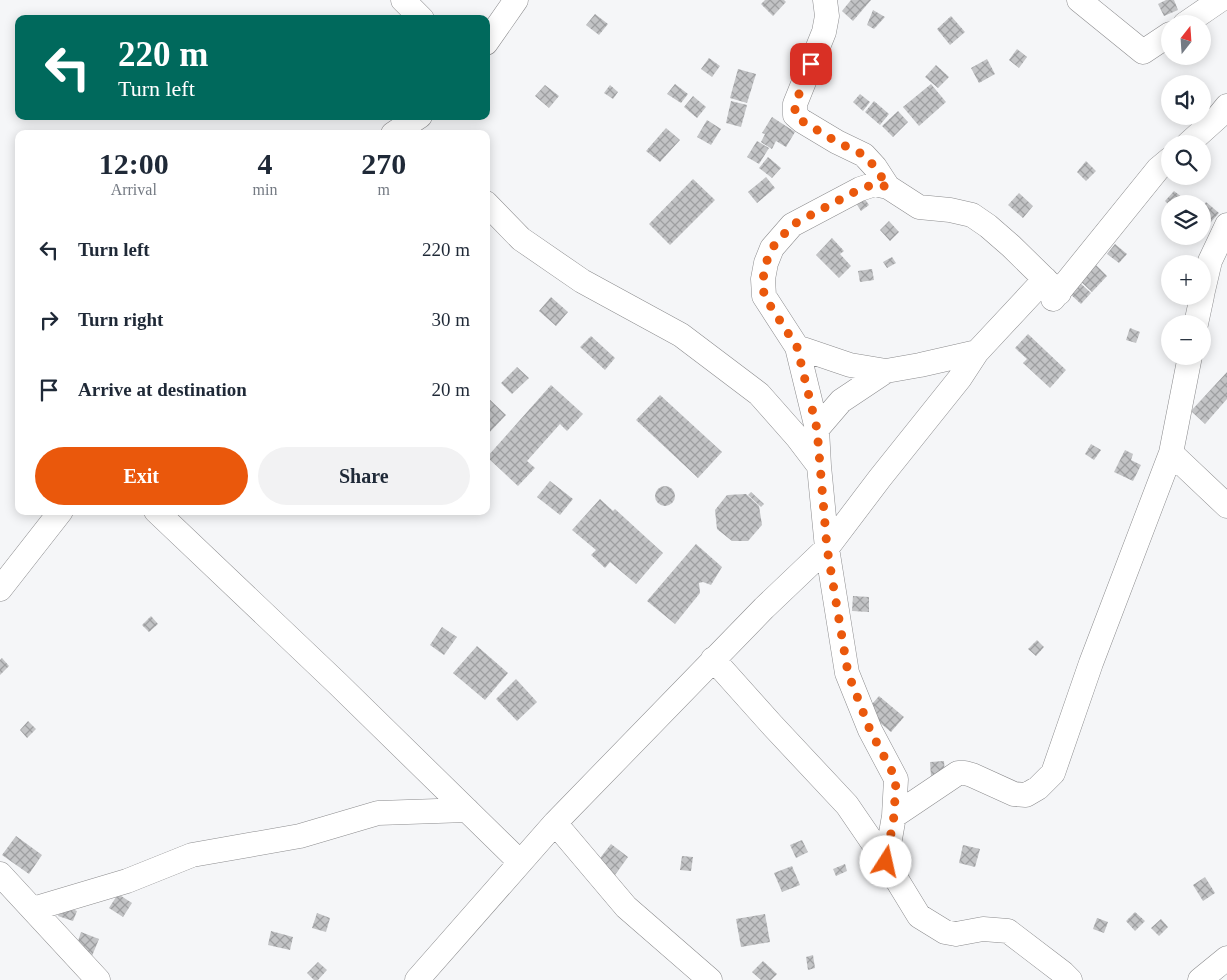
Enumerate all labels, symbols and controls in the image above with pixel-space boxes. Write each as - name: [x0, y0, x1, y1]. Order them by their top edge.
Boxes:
- north arrow: [1161, 15, 1211, 65]
- map controls: [1161, 15, 1211, 365]
- icon: left: [35, 35, 100, 100]
- text: 220 m: [118, 35, 208, 74]
- pin: [790, 43, 832, 85]
- icon: arrive: [797, 50, 825, 78]
- button: sound: [1161, 75, 1211, 125]
- text: Turn left: [118, 76, 195, 101]
- button: search: [1161, 135, 1211, 185]
- text: 12:00: [99, 147, 169, 180]
- text: 4: [257, 147, 272, 180]
- text: 270: [361, 147, 406, 180]
- text: Arrival: [111, 181, 157, 198]
- text: min: [253, 181, 277, 198]
- text: m: [377, 181, 390, 198]
- button: layers: [1161, 195, 1211, 245]
- icon: left: [35, 236, 63, 264]
- text: Turn left: [78, 239, 150, 260]
- text: 220 m: [422, 239, 470, 260]
- button: +: [1161, 255, 1211, 305]
- icon: right: [35, 306, 63, 334]
- text: Turn right: [78, 309, 163, 330]
- text: 30 m: [431, 309, 470, 330]
- button: −: [1161, 315, 1211, 365]
- icon: arrive: [35, 376, 63, 404]
- text: Arrive at destination: [78, 379, 247, 400]
- text: 20 m: [431, 379, 470, 400]
- button: Exit: [35, 447, 248, 505]
- button: Share: [258, 447, 470, 505]
- position arrow: [859, 835, 911, 887]

